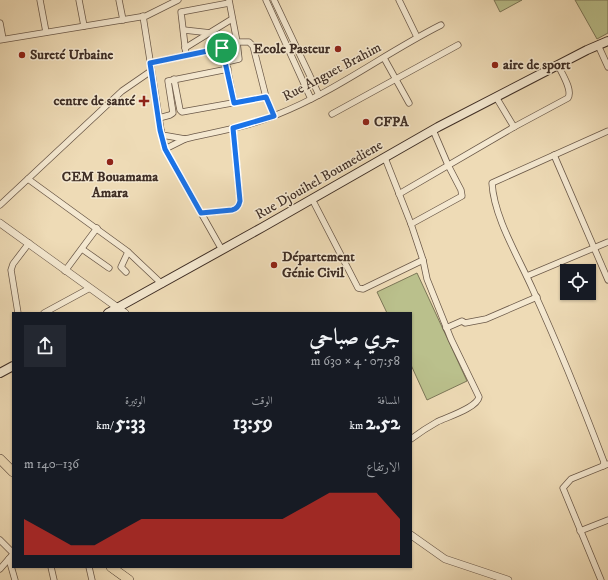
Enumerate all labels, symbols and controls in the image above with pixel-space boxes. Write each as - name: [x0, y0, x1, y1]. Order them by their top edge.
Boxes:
- pin: [205, 31, 239, 65]
- icon: arrive: [211, 37, 233, 59]
- street label: Rue Anguet Brahim: [279, 38, 385, 106]
- place label: Ecole Pasteur: [253, 40, 331, 58]
- marker: Ecole Pasteur: [333, 44, 343, 54]
- place label: Sureté Urbaine: [30, 46, 113, 64]
- marker: Sureté Urbaine: [17, 50, 27, 60]
- place label: aire de sport: [503, 56, 571, 74]
- marker: aire de sport: [490, 60, 500, 70]
- place label: centre de santé: [54, 92, 135, 110]
- marker: centre de santé: [138, 95, 150, 107]
- place label: CFPA: [374, 113, 410, 131]
- marker: CFPA: [361, 117, 371, 127]
- street label: Rue Djouihel Boumediene: [252, 136, 386, 224]
- marker: CEM Bouamama Amara: [105, 157, 115, 167]
- place label: CEM Bouamama Amara: [62, 168, 159, 202]
- place label: Département Génie Civil: [282, 248, 355, 282]
- marker: Département Génie Civil: [269, 260, 279, 270]
- map controls: [560, 264, 596, 300]
- button: locate: [560, 264, 596, 300]
- text: جري صباحي: [309, 324, 400, 351]
- button: share: [24, 325, 66, 367]
- text: 07:58 · 4 × 630 m: [311, 353, 400, 369]
- text: الوتيرة: [125, 394, 145, 408]
- text: الوقت: [252, 394, 273, 408]
- text: المسافة: [378, 394, 400, 408]
- text: 5:33: [115, 411, 145, 436]
- text: 13:59: [233, 411, 273, 436]
- text: 2.52: [366, 411, 400, 436]
- text: /km: [96, 419, 115, 433]
- text: km: [350, 419, 366, 433]
- text: 136–140 m: [24, 456, 79, 472]
- text: الارتفاع: [366, 459, 400, 475]

